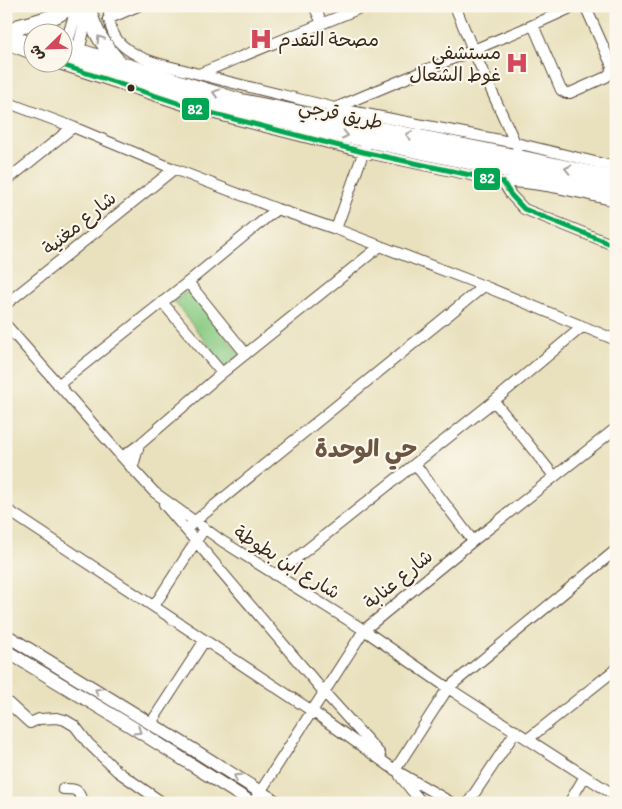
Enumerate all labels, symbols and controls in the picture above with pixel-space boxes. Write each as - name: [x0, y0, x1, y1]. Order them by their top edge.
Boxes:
- north arrow: [22, 22, 72, 72]
- hospital icon: مصحة التقدم: [248, 26, 274, 52]
- place label: مصحة التقدم: [278, 28, 379, 54]
- one-way arrow: [97, 35, 107, 44]
- place label: مستشفي غوط الشعال: [409, 41, 501, 86]
- text: ش: [26, 42, 47, 63]
- hospital icon: مستشفي غوط الشعال: [504, 50, 530, 76]
- unlabelled marker: [126, 83, 136, 93]
- one-way arrow: [213, 89, 221, 99]
- street label: طريق قرجي: [296, 94, 385, 139]
- line badge: 82: [181, 97, 210, 121]
- text: 82: [187, 101, 203, 118]
- one-way arrow: [341, 129, 350, 140]
- one-way arrow: [405, 130, 414, 141]
- one-way arrow: [564, 164, 573, 175]
- line badge: 82: [473, 167, 501, 191]
- text: 82: [479, 170, 495, 187]
- street label: شارع مغنية: [38, 186, 122, 261]
- district label: حي الوحدة: [315, 434, 417, 470]
- street label: شارع ابن بطوطة: [229, 520, 344, 606]
- street label: شارع عنابة: [359, 544, 438, 615]
- one-way arrow: [95, 688, 104, 698]
- one-way arrow: [132, 725, 141, 734]
- one-way arrow: [233, 774, 242, 783]

